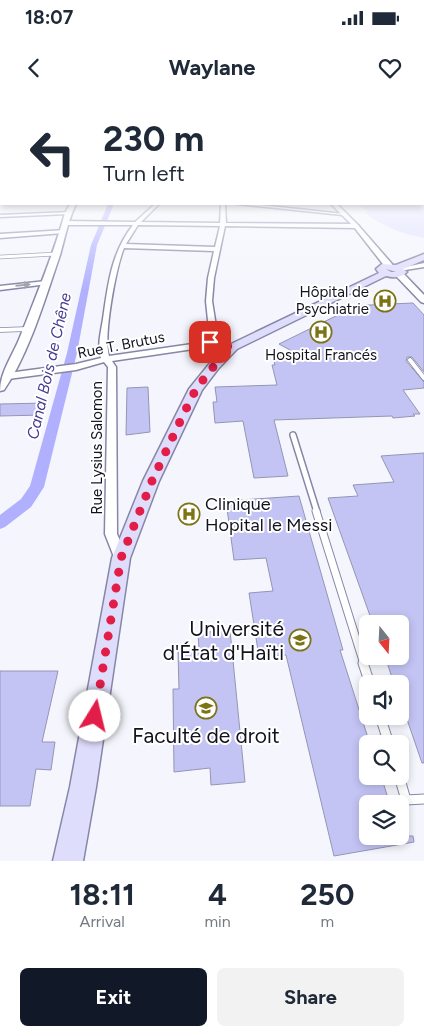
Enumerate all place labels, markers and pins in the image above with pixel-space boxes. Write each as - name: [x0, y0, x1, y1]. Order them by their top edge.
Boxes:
- place label: Hôpital de Psychiatrie: [296, 283, 369, 318]
- hospital icon: Hôpital de Psychiatrie: [373, 289, 397, 313]
- hospital icon: Hospital Francés: [309, 320, 333, 344]
- pin: [189, 321, 231, 363]
- place label: Hospital Francés: [265, 346, 377, 364]
- place label: Clinique Hopital le Messi: [205, 493, 332, 536]
- hospital icon: Clinique Hopital le Messi: [177, 502, 201, 526]
- place label: Université d'État d'Haïti: [163, 616, 284, 665]
- school or university icon: Université d'État d'Haïti: [288, 628, 312, 652]
- school or university icon: Faculté de droit: [194, 696, 218, 720]
- place label: Faculté de droit: [132, 723, 280, 748]

